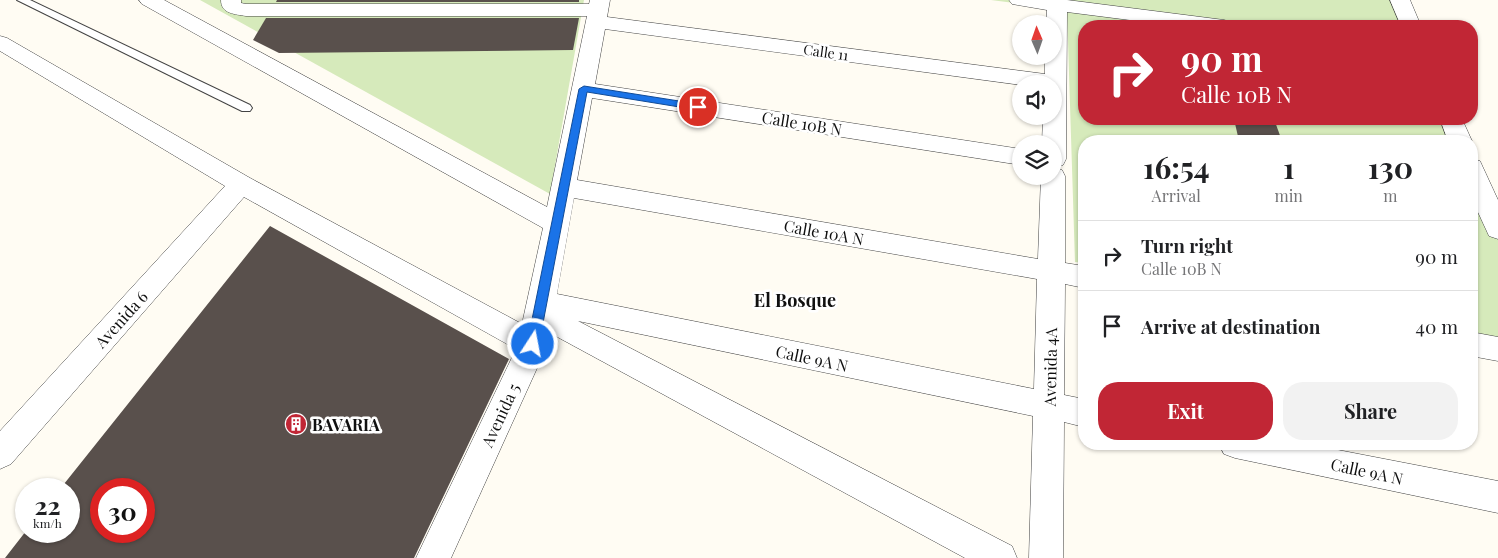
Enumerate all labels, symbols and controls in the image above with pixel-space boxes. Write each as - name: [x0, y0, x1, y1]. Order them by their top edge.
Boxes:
- north arrow: [1012, 15, 1062, 65]
- map controls: [1012, 15, 1062, 185]
- text: 90 m: [1181, 34, 1263, 81]
- street label: Calle 11: [802, 39, 850, 65]
- icon: right: [1098, 40, 1163, 105]
- button: sound: [1012, 75, 1062, 125]
- text: Calle 10B N: [1181, 79, 1292, 109]
- pin: [677, 86, 719, 128]
- icon: arrive: [684, 93, 712, 121]
- street label: Calle 10B N: [760, 106, 844, 140]
- button: layers: [1012, 135, 1062, 185]
- text: 16:54: [1143, 147, 1210, 187]
- text: 1: [1283, 147, 1294, 187]
- text: 130: [1368, 147, 1413, 187]
- text: Arrival: [1152, 185, 1201, 206]
- text: min: [1274, 185, 1303, 206]
- text: m: [1383, 185, 1398, 206]
- street label: Calle 10A N: [782, 215, 866, 249]
- text: Turn right: [1141, 232, 1233, 258]
- icon: right: [1098, 242, 1126, 270]
- text: 90 m: [1415, 243, 1458, 269]
- text: Calle 10B N: [1141, 258, 1222, 279]
- street label: Avenida 6: [89, 286, 152, 353]
- district label: El Bosque: [754, 288, 836, 312]
- icon: arrive: [1098, 312, 1126, 340]
- text: Arrive at destination: [1141, 313, 1321, 339]
- text: 40 m: [1416, 313, 1458, 339]
- position arrow: [506, 317, 558, 369]
- street label: Avenida 4A: [1039, 327, 1061, 408]
- street label: Calle 9A N: [774, 340, 850, 376]
- street label: Avenida 5: [476, 380, 524, 451]
- button: Exit: [1098, 382, 1273, 440]
- button: Share: [1283, 382, 1458, 440]
- building icon: BAVARIA: [284, 412, 308, 436]
- place label: BAVARIA: [312, 414, 380, 435]
- street label: Calle 9A N: [1329, 453, 1405, 489]
- speed limit sign: 30: [90, 478, 155, 543]
- text: 22: [34, 488, 61, 521]
- text: km/h: [33, 515, 62, 531]

